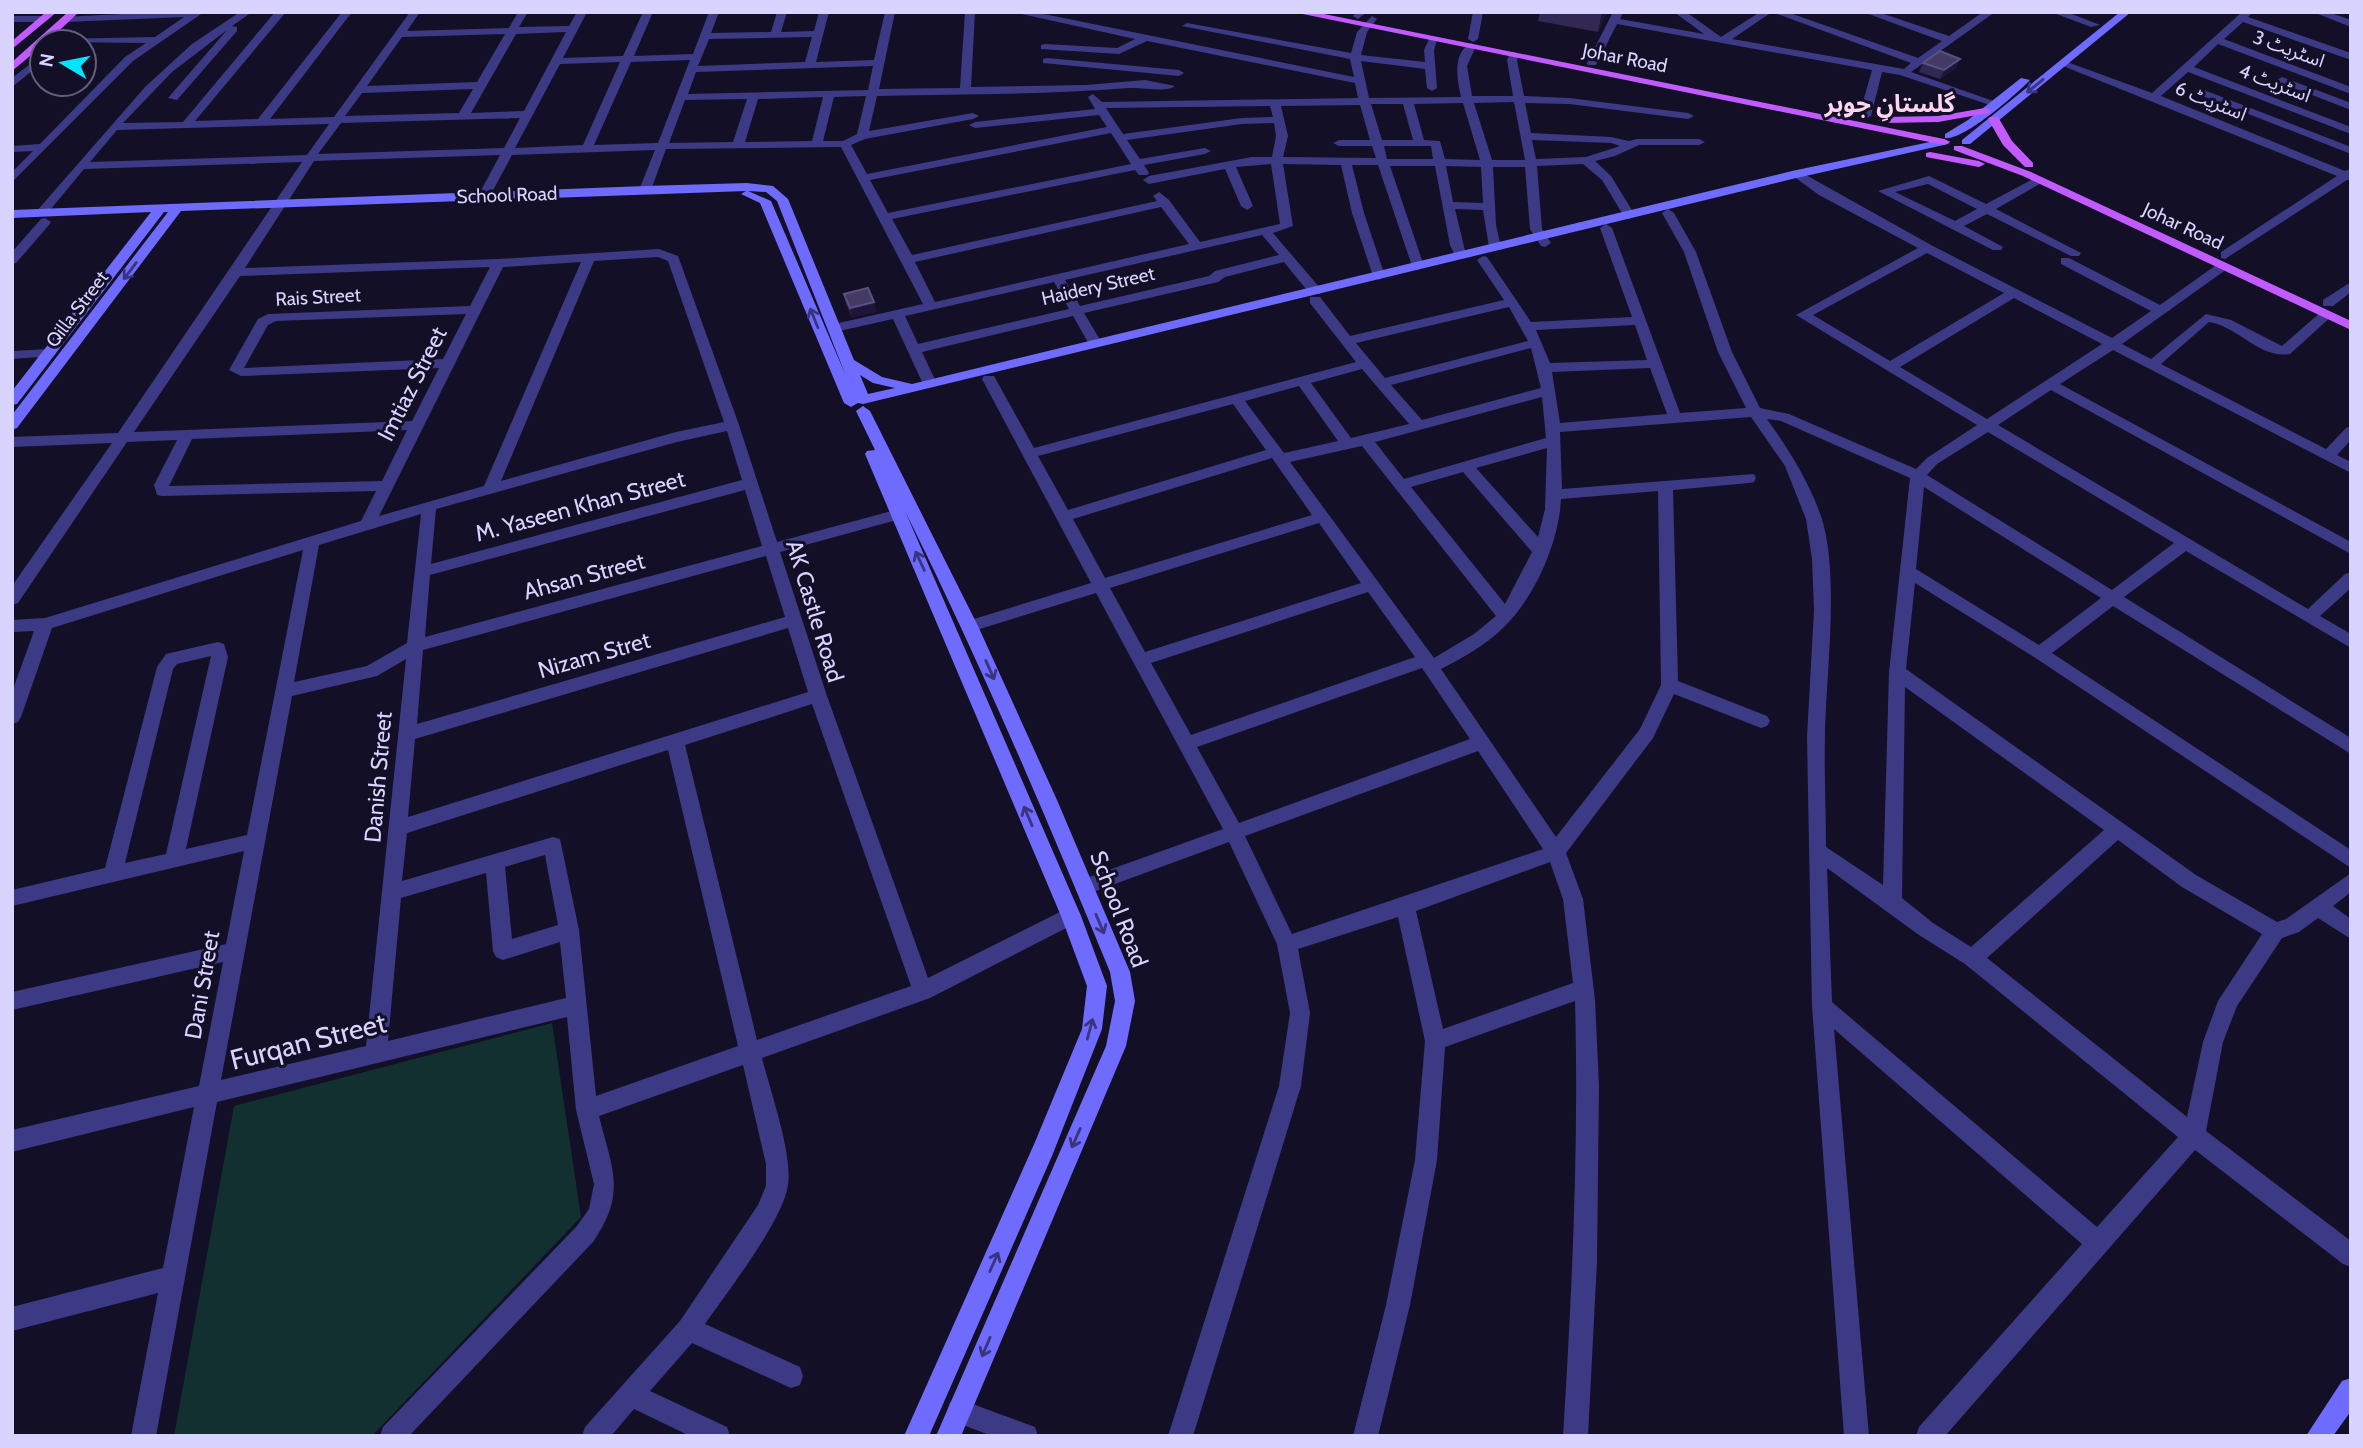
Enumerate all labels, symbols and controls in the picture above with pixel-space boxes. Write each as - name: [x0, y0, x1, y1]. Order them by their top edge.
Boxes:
- street label: اسٹریٹ 3: [2250, 25, 2328, 73]
- north arrow: [28, 28, 98, 98]
- street label: Johar Road: [1580, 38, 1669, 77]
- text: N: [34, 52, 59, 69]
- street label: اسٹریٹ 4: [2236, 59, 2314, 107]
- street label: اسٹریٹ 6: [2172, 76, 2250, 126]
- one-way arrow: [2027, 79, 2045, 94]
- district label: گلستانِ جوہر: [1824, 89, 1956, 122]
- street label: School Road: [456, 182, 558, 208]
- street label: Johar Road: [2138, 197, 2227, 255]
- one-way arrow: [123, 261, 138, 280]
- street label: Haidery Street: [1039, 262, 1157, 310]
- street label: Qilla Street: [41, 266, 114, 352]
- street label: Rais Street: [275, 283, 362, 311]
- one-way arrow: [807, 308, 820, 329]
- street label: Imtiaz Street: [371, 322, 453, 446]
- street label: M. Yaseen Khan Street: [472, 464, 688, 547]
- street label: AK Castle Road: [780, 537, 850, 685]
- street label: Ahsan Street: [520, 546, 648, 606]
- one-way arrow: [913, 551, 926, 572]
- street label: Nizam Stret: [535, 626, 654, 684]
- one-way arrow: [984, 659, 997, 680]
- street label: Danish Street: [358, 710, 398, 844]
- one-way arrow: [1021, 806, 1034, 827]
- street label: School Road: [1084, 847, 1154, 971]
- one-way arrow: [1094, 912, 1107, 934]
- street label: Dani Street: [179, 928, 225, 1041]
- street label: Furqan Street: [226, 1005, 390, 1077]
- one-way arrow: [1084, 1018, 1097, 1041]
- one-way arrow: [1069, 1126, 1082, 1148]
- one-way arrow: [988, 1251, 1001, 1273]
- one-way arrow: [979, 1335, 992, 1357]

